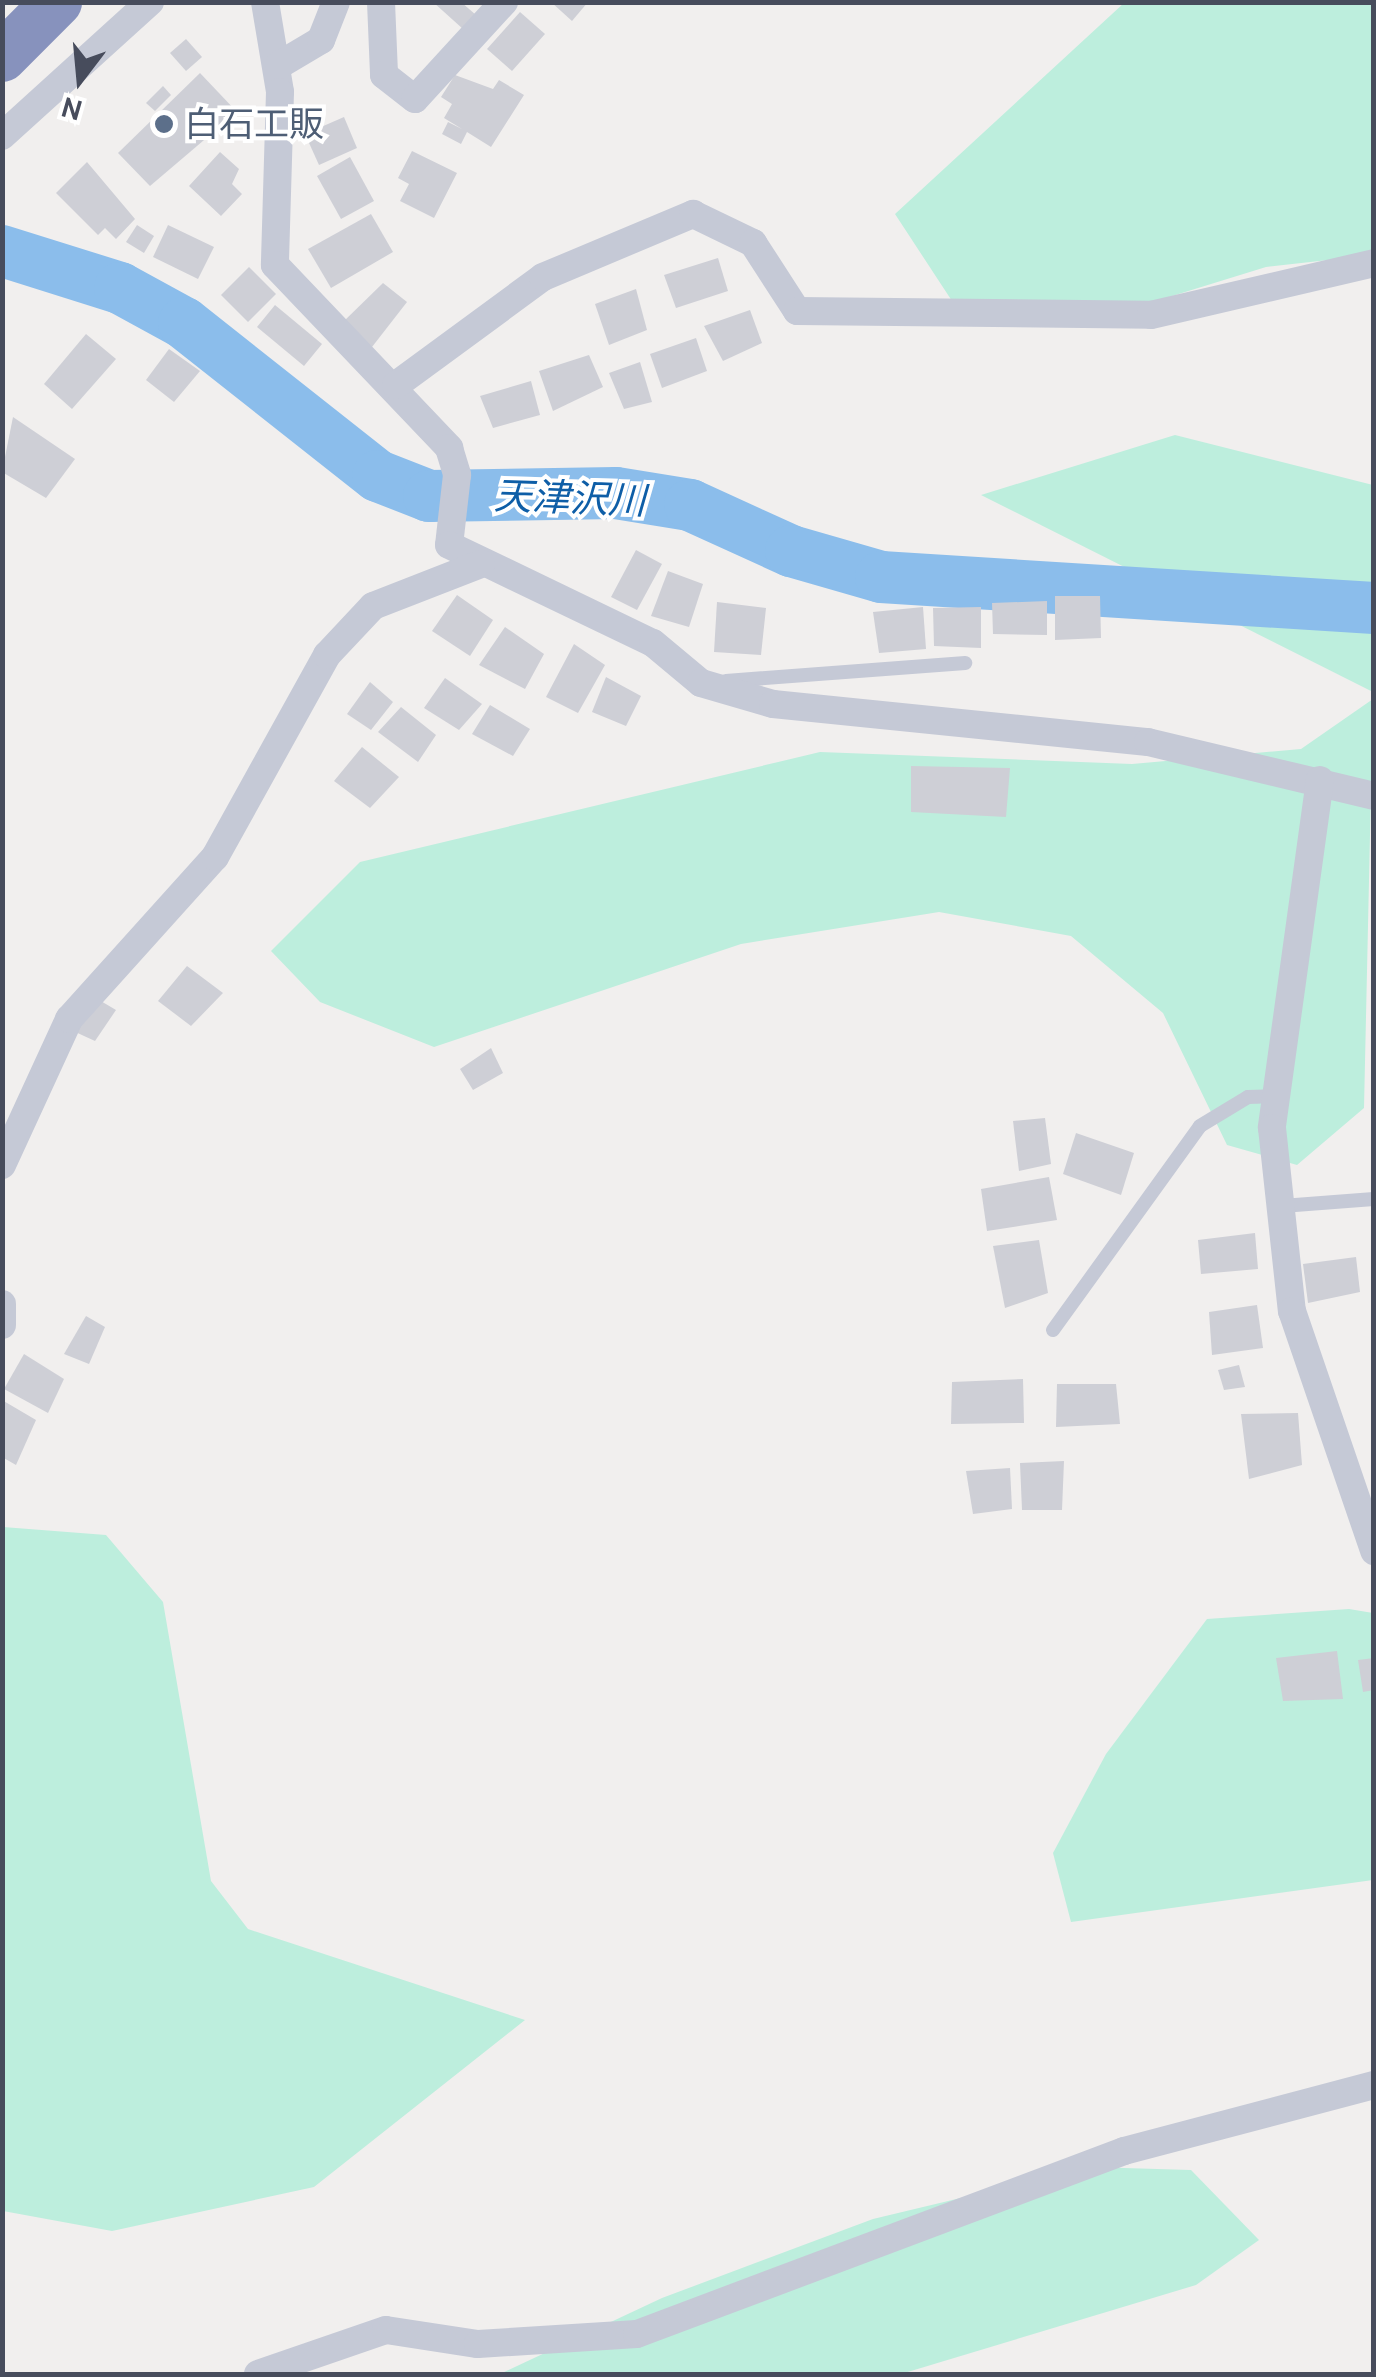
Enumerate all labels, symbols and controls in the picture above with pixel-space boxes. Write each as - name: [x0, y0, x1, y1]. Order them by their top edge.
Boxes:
- north arrow: [30, 30, 130, 130]
- text: N: [58, 90, 86, 128]
- place label: 白石工販: [184, 103, 324, 145]
- marker: 白石工販: [153, 113, 175, 135]
- water label: 天津沢川: [493, 473, 647, 523]

